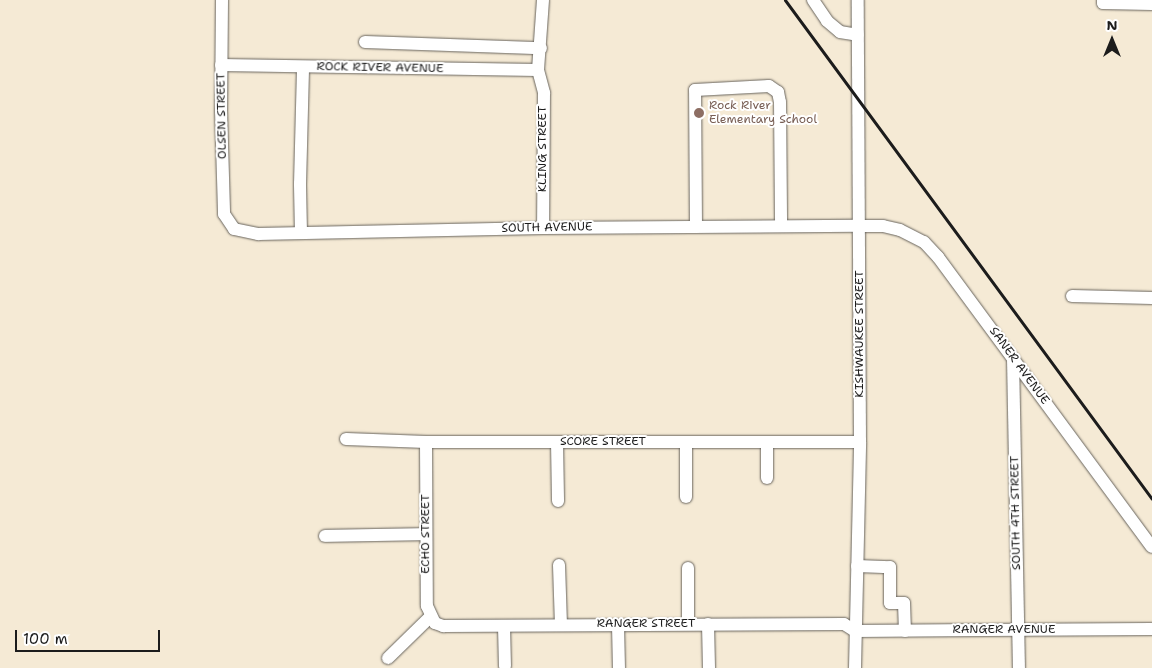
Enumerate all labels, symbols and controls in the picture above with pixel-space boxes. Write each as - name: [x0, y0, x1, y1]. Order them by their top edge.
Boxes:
- north arrow: [1087, 15, 1137, 65]
- text: N: [1106, 16, 1118, 34]
- street label: ROCK RIVER AVENUE: [316, 60, 444, 76]
- street label: OLSEN STREET: [214, 73, 230, 159]
- place label: Rock River Elementary School: [709, 99, 817, 127]
- street label: KLING STREET: [536, 106, 550, 192]
- marker: Rock River Elementary School: [693, 107, 705, 119]
- street label: SOUTH AVENUE: [501, 220, 593, 236]
- street label: KISHWAUKEE STREET: [853, 270, 867, 398]
- street label: SANER AVENUE: [986, 324, 1052, 408]
- street label: SCORE STREET: [560, 435, 646, 449]
- street label: SOUTH 4TH STREET: [1008, 456, 1024, 570]
- street label: ECHO STREET: [419, 494, 433, 574]
- street label: RANGER STREET: [597, 617, 695, 631]
- scale bar: [18, 620, 162, 652]
- street label: RANGER AVENUE: [953, 623, 1055, 637]
- text: 100 m: [23, 629, 68, 649]

